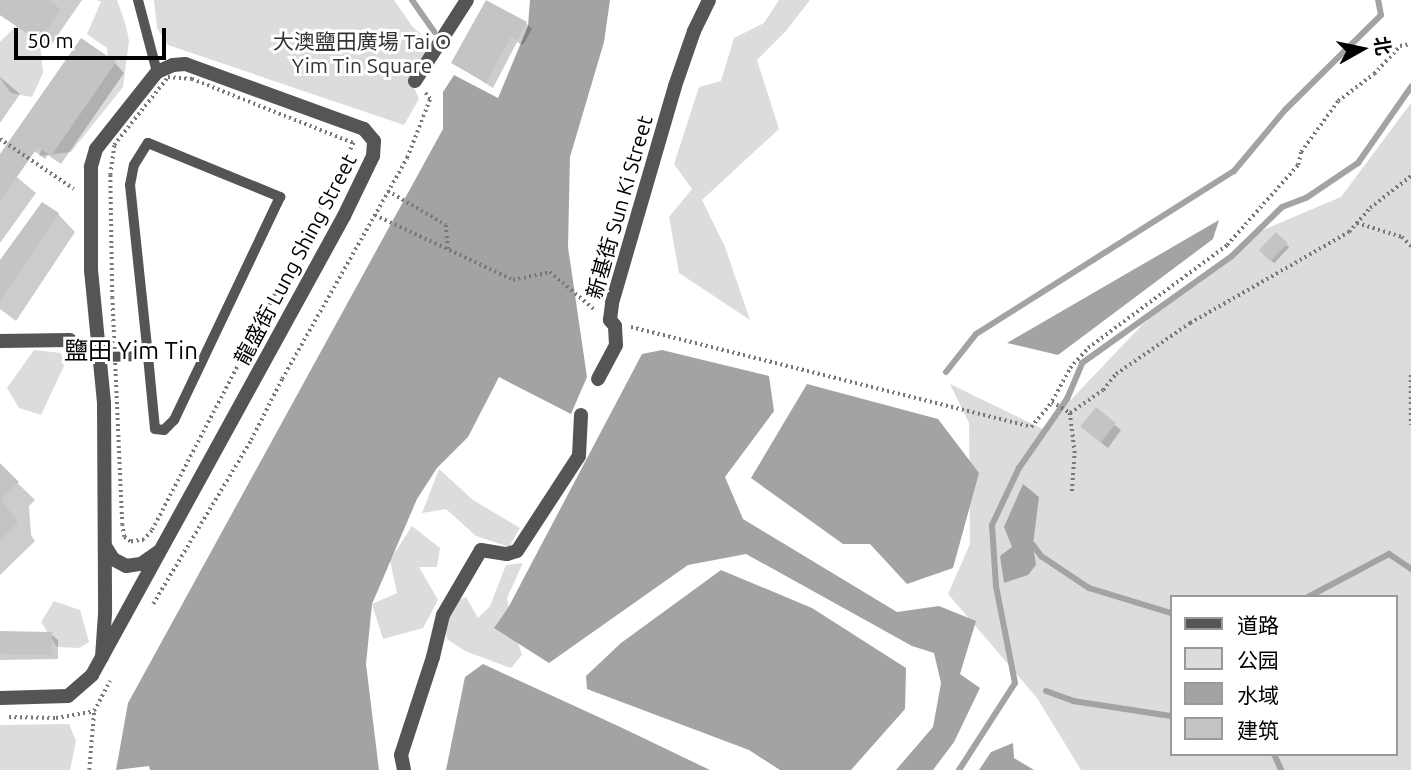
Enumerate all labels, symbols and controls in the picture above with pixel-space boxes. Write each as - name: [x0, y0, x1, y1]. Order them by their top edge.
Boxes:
- scale bar: [18, 14, 170, 58]
- north arrow: [1327, 14, 1397, 84]
- text: 50 m: [27, 28, 74, 52]
- park label: 大澳鹽田廣場 Tai O Yim Tin Square: [273, 28, 451, 78]
- text: 北: [1370, 35, 1395, 57]
- street label: 新基街 Sun Ki Street: [581, 113, 657, 301]
- street label: 龍盛街 Lung Shing Street: [229, 149, 361, 369]
- district label: 鹽田 Yim Tin: [64, 337, 198, 365]
- legend: [1170, 595, 1397, 756]
- text: 道路: [1237, 613, 1279, 637]
- text: 公园: [1237, 648, 1279, 672]
- text: 水域: [1237, 683, 1279, 707]
- text: 建筑: [1237, 718, 1279, 742]

